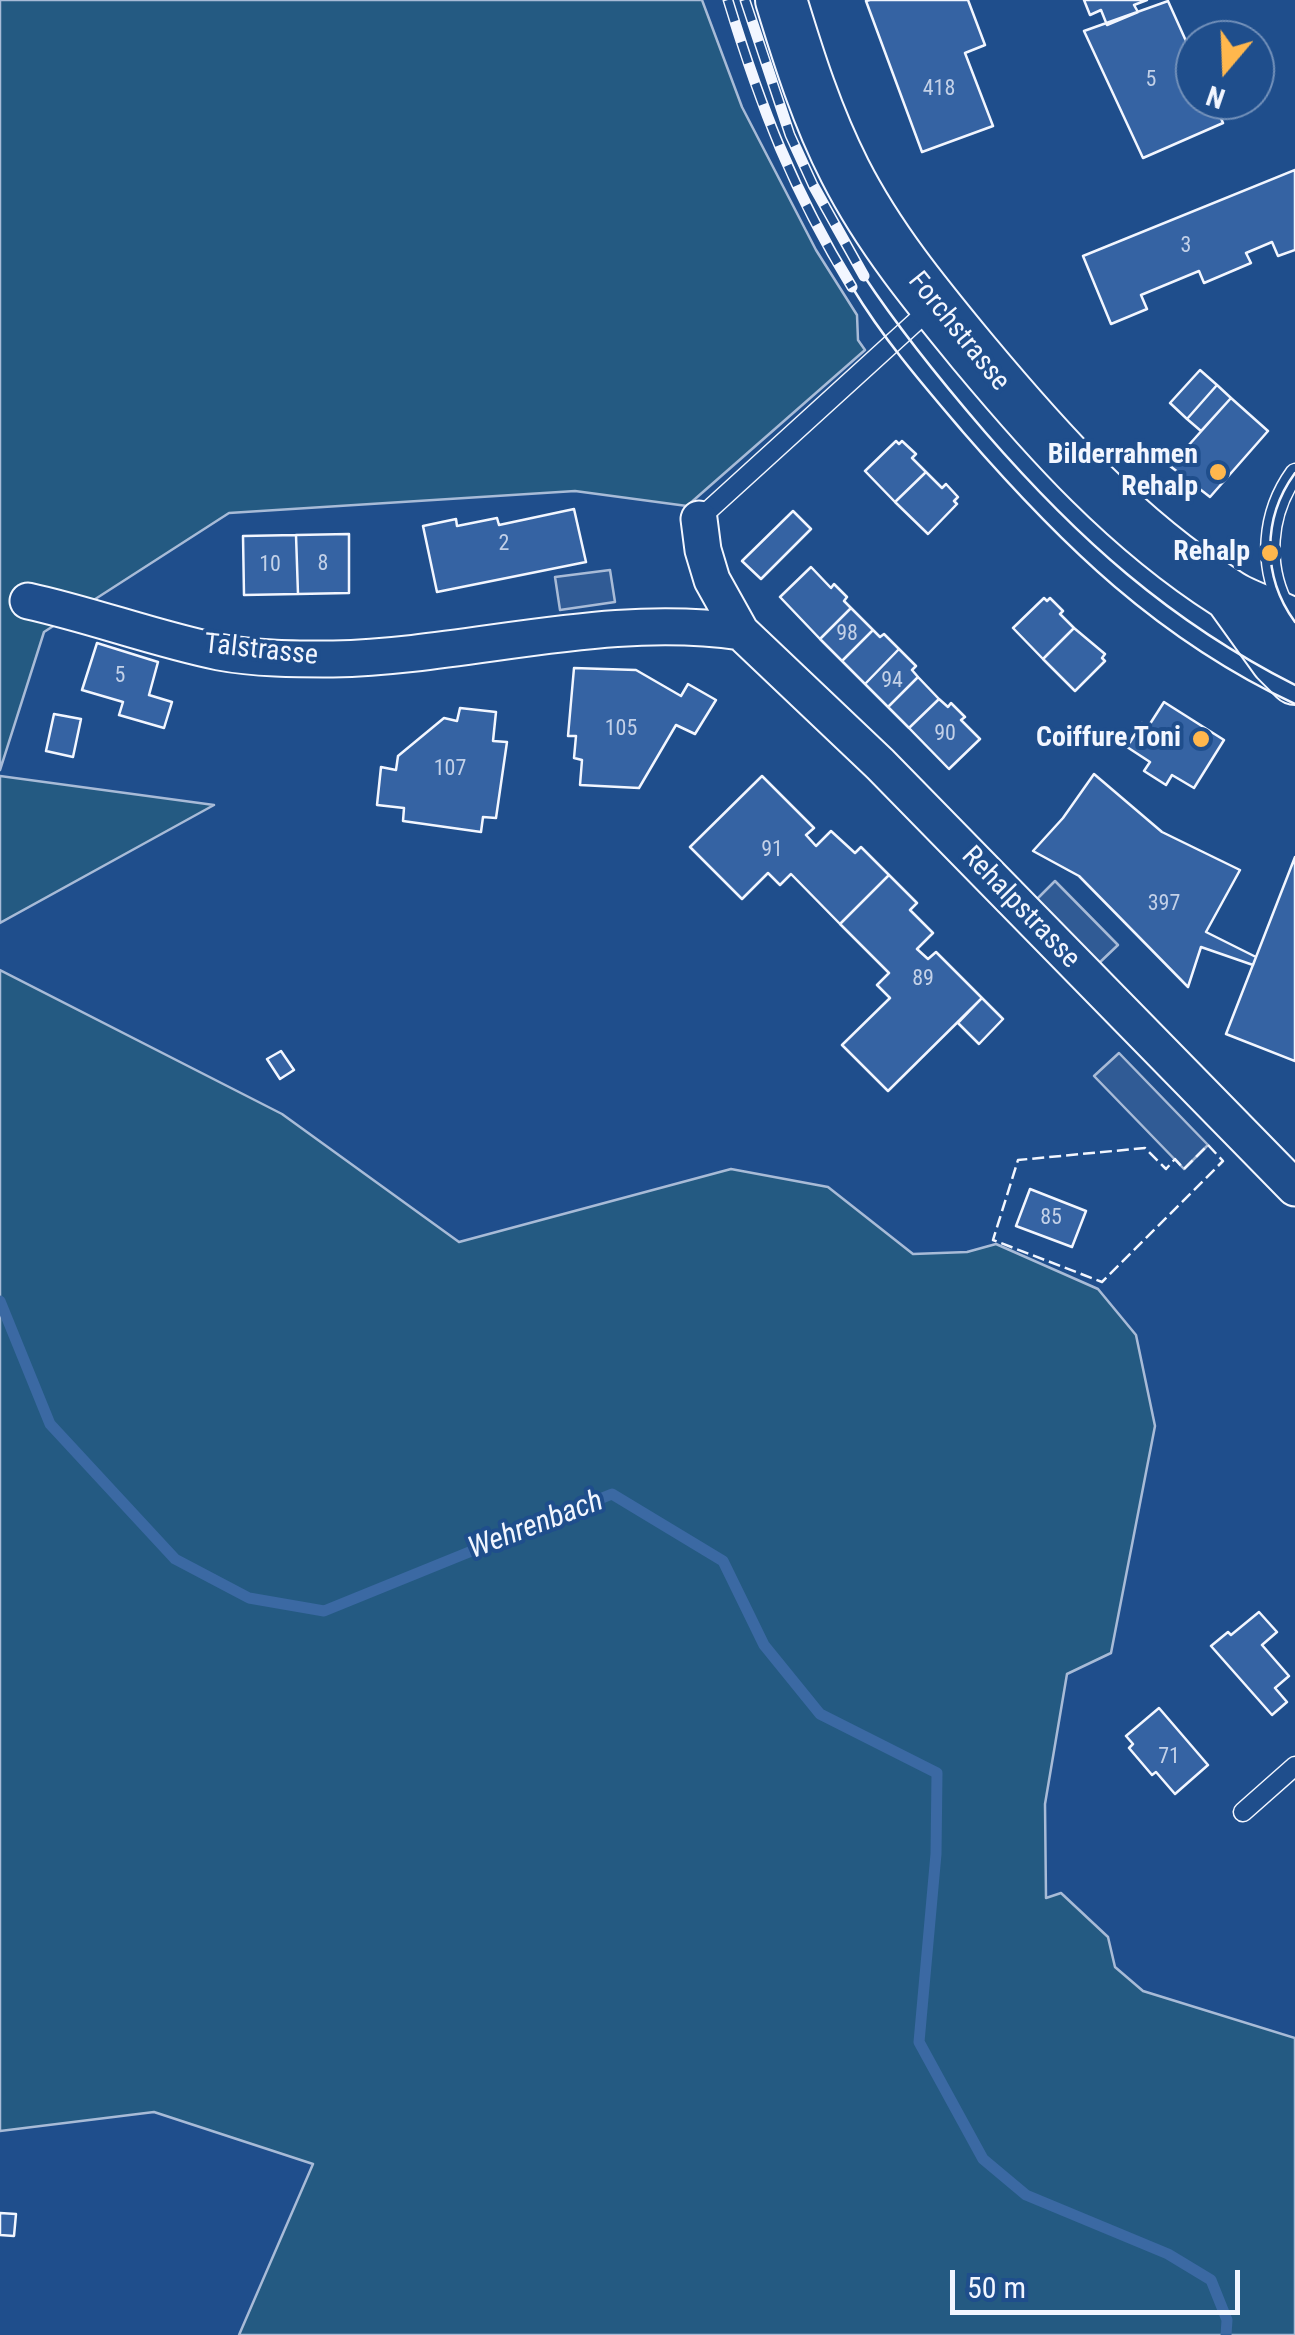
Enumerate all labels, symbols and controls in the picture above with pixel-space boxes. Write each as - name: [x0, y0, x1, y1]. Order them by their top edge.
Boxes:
- north arrow: [1175, 20, 1275, 120]
- house number: 5: [1146, 67, 1156, 93]
- house number: 418: [923, 76, 955, 102]
- text: N: [1202, 79, 1229, 115]
- house number: 3: [1181, 233, 1191, 259]
- street label: Forchstrasse: [900, 266, 1016, 398]
- place label: Bilderrahmen Rehalp: [1048, 439, 1198, 505]
- marker: Bilderrahmen Rehalp: [1207, 461, 1229, 483]
- house number: 2: [499, 531, 509, 557]
- place label: Rehalp: [1173, 536, 1250, 570]
- marker: Rehalp: [1259, 542, 1281, 564]
- house number: 8: [318, 551, 328, 577]
- house number: 10: [259, 552, 281, 578]
- house number: 98: [836, 621, 858, 647]
- street label: Talstrasse: [203, 628, 319, 674]
- house number: 5: [115, 663, 125, 689]
- house number: 94: [881, 668, 903, 694]
- house number: 105: [605, 716, 637, 742]
- house number: 90: [934, 721, 956, 747]
- place label: Coiffure Toni: [1036, 722, 1181, 756]
- marker: Coiffure Toni: [1190, 728, 1212, 750]
- house number: 107: [434, 756, 466, 782]
- house number: 91: [761, 837, 783, 863]
- street label: Rehalpstrasse: [954, 840, 1086, 976]
- house number: 397: [1148, 891, 1180, 917]
- house number: 89: [912, 966, 934, 992]
- house number: 85: [1040, 1205, 1062, 1231]
- water label: Wehrenbach: [463, 1484, 609, 1568]
- house number: 71: [1158, 1744, 1180, 1770]
- scale bar: [955, 2250, 1245, 2312]
- text: 50 m: [967, 2270, 1026, 2305]

